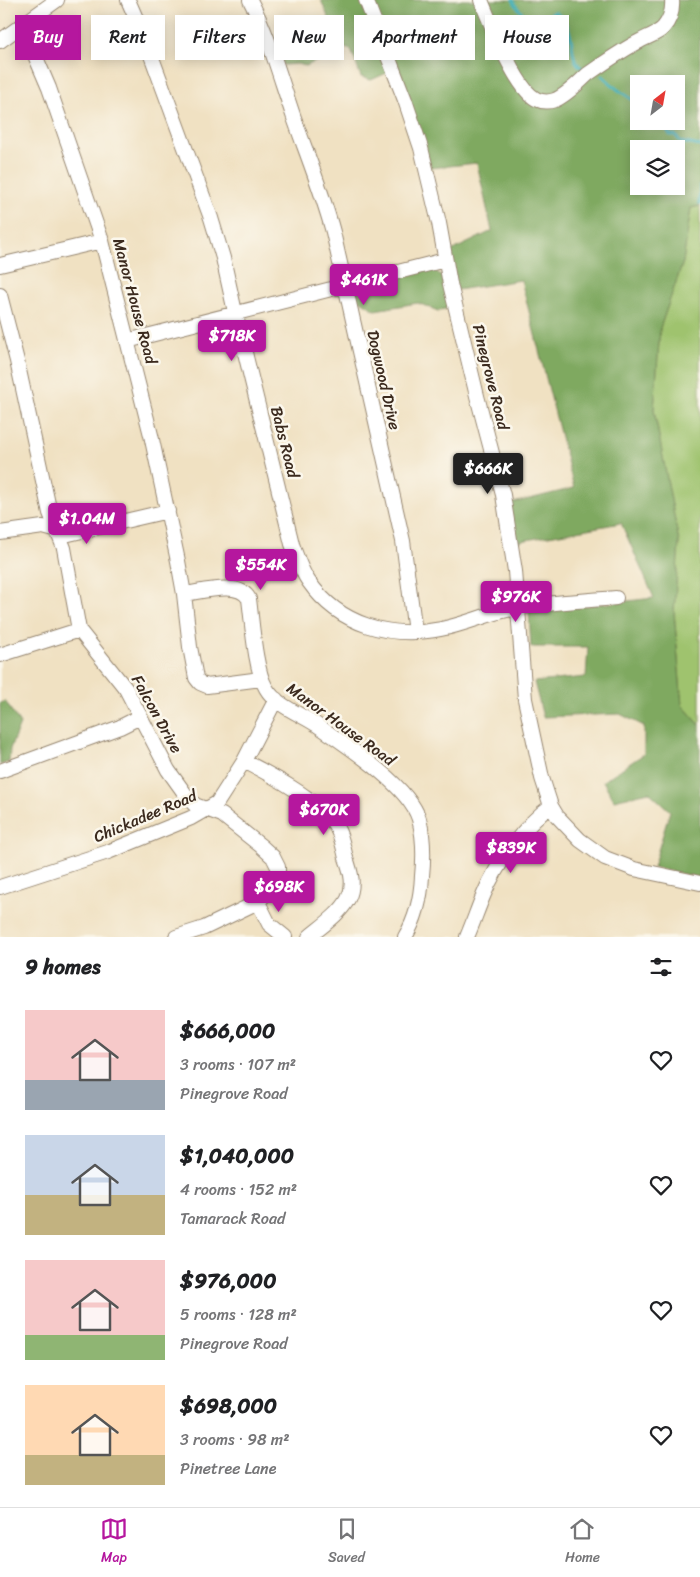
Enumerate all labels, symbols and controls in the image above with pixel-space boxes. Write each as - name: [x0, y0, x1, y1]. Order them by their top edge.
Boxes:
- chip: Buy: [15, 15, 81, 60]
- chip: Rent: [91, 15, 165, 60]
- chip: Filters: [175, 15, 264, 60]
- chip: New: [274, 15, 344, 60]
- chip: Apartment: [354, 15, 475, 60]
- chip: House: [485, 15, 569, 60]
- north arrow: [630, 75, 685, 130]
- map controls: [630, 75, 685, 195]
- button: layers: [630, 140, 685, 195]
- street label: Manor House Road: [104, 235, 166, 369]
- pin: $461K: [329, 264, 399, 306]
- text: $461K: [341, 265, 387, 294]
- pin: $718K: [197, 320, 267, 362]
- text: $718K: [209, 321, 255, 350]
- street label: Pinegrove Road: [464, 321, 518, 434]
- street label: Dogwood Drive: [358, 327, 410, 433]
- street label: Babs Road: [262, 403, 308, 482]
- pin: $666K: [453, 452, 523, 495]
- text: $666K: [464, 454, 512, 483]
- pin: $1.04M: [46, 502, 128, 545]
- text: $1.04M: [59, 504, 115, 533]
- pin: $554K: [226, 548, 296, 591]
- text: $554K: [236, 550, 286, 579]
- pin: $976K: [481, 580, 551, 623]
- text: $976K: [492, 582, 540, 611]
- street label: Falcon Drive: [123, 669, 191, 759]
- street label: Manor House Road: [280, 674, 403, 775]
- street label: Chickadee Road: [89, 781, 203, 851]
- pin: $670K: [289, 794, 359, 836]
- text: $670K: [300, 795, 348, 824]
- pin: $839K: [476, 832, 546, 874]
- text: $839K: [487, 833, 535, 862]
- pin: $698K: [244, 870, 314, 913]
- text: $698K: [254, 872, 304, 901]
- text: 9 homes: [25, 948, 101, 986]
- icon: filters: [647, 953, 675, 981]
- text: $666,000: [180, 1012, 275, 1050]
- icon: home: [65, 1030, 125, 1090]
- icon: heart: [647, 1046, 675, 1074]
- text: 3 rooms · 107 m²: [180, 1050, 296, 1079]
- text: Pinegrove Road: [180, 1079, 288, 1108]
- text: $1,040,000: [180, 1137, 294, 1175]
- icon: home: [65, 1155, 125, 1215]
- icon: heart: [647, 1171, 675, 1199]
- text: 4 rooms · 152 m²: [180, 1175, 297, 1204]
- text: Tamarack Road: [180, 1204, 285, 1233]
- text: $976,000: [180, 1262, 276, 1300]
- icon: home: [65, 1280, 125, 1340]
- icon: heart: [647, 1296, 675, 1324]
- text: 5 rooms · 128 m²: [180, 1300, 297, 1329]
- text: Pinegrove Road: [180, 1329, 288, 1358]
- text: $698,000: [180, 1387, 277, 1425]
- icon: home: [65, 1405, 125, 1465]
- icon: heart: [647, 1421, 675, 1449]
- text: 3 rooms · 98 m²: [180, 1425, 289, 1454]
- text: Pinetree Lane: [180, 1454, 276, 1483]
- tab: Map: [100, 1515, 128, 1570]
- tab: Saved: [328, 1515, 365, 1570]
- tab: Home: [565, 1515, 600, 1570]

